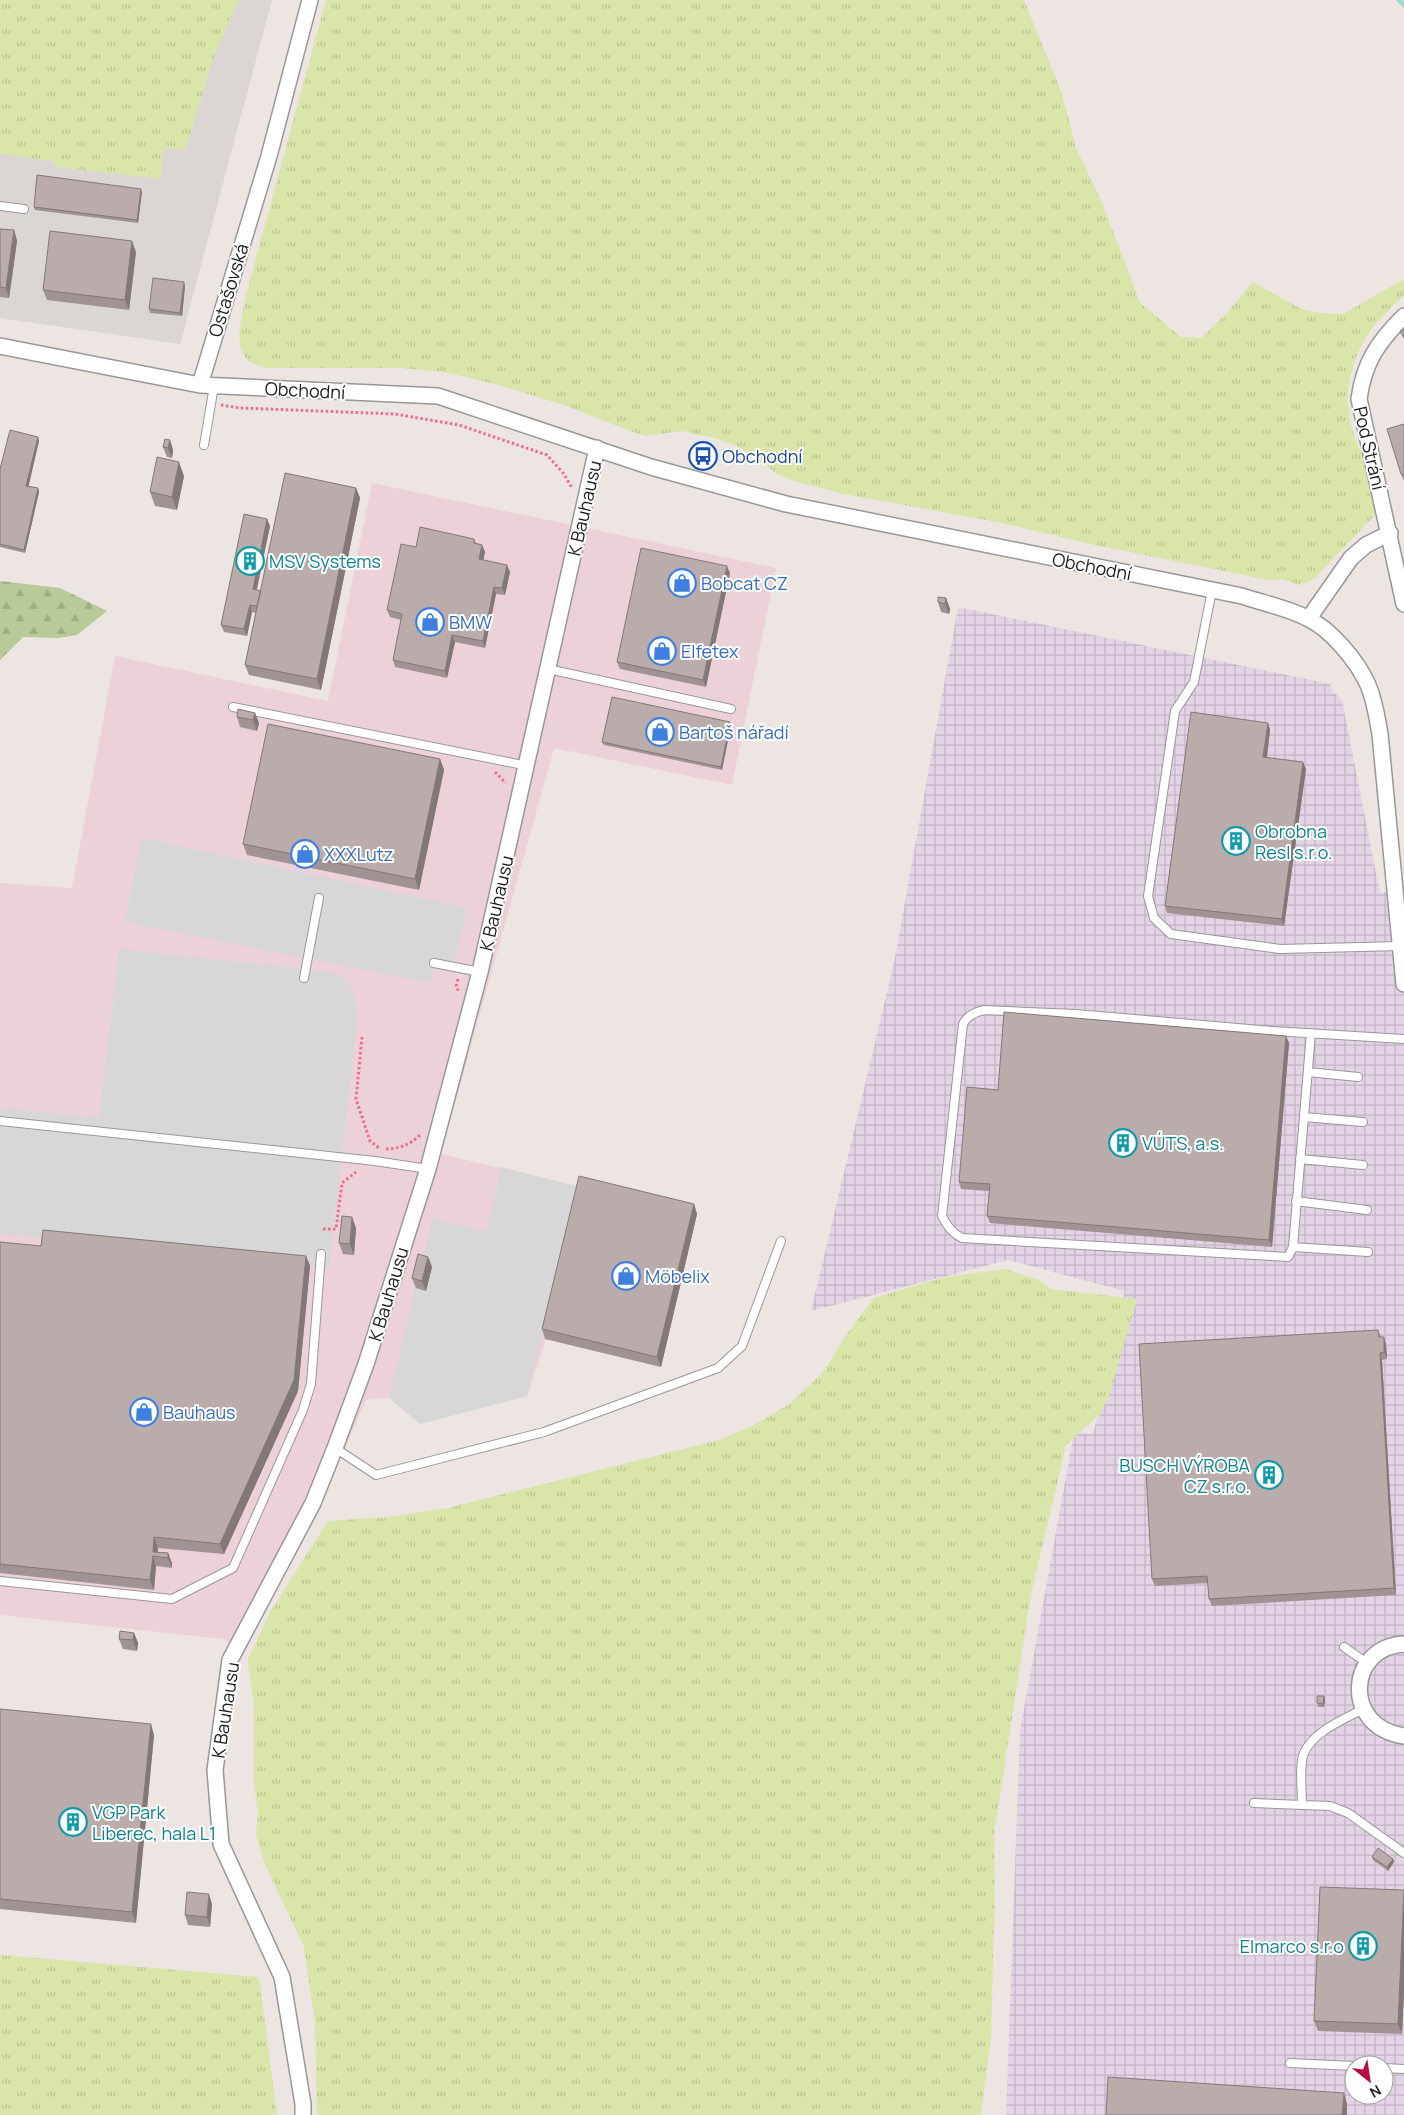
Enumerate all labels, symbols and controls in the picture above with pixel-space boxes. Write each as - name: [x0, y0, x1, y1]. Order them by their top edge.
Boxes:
- street label: Ostašovská: [202, 240, 254, 340]
- street label: Obchodní: [264, 376, 346, 404]
- street label: Pod Strání: [1349, 404, 1391, 492]
- bus stop icon: Obchodní: [688, 441, 718, 471]
- place label: Obchodní: [722, 444, 803, 468]
- street label: K Bauhausu: [561, 458, 607, 558]
- building icon: MSV Systems: [235, 546, 265, 576]
- street label: Obchodní: [1050, 547, 1134, 585]
- place label: MSV Systems: [269, 549, 381, 573]
- shop icon: Bobcat CZ: [667, 568, 697, 598]
- place label: Bobcat CZ: [701, 571, 788, 595]
- shop icon: BMW: [415, 607, 445, 637]
- place label: BMW: [449, 610, 492, 634]
- shop icon: Elfetex: [647, 636, 677, 666]
- place label: Elfetex: [681, 639, 739, 663]
- shop icon: Bartoš nářadí: [645, 717, 675, 747]
- place label: Bartoš nářadí: [679, 720, 789, 744]
- place label: Obrobna Resl s.r.o.: [1255, 819, 1333, 864]
- building icon: Obrobna Resl s.r.o.: [1221, 826, 1251, 856]
- shop icon: XXXLutz: [290, 839, 320, 869]
- place label: XXXLutz: [324, 842, 393, 866]
- street label: K Bauhausu: [473, 853, 519, 953]
- building icon: VÚTS, a.s.: [1108, 1128, 1138, 1158]
- place label: VÚTS, a.s.: [1142, 1131, 1224, 1155]
- street label: K Bauhausu: [362, 1244, 414, 1344]
- shop icon: Möbelix: [611, 1261, 641, 1291]
- place label: Möbelix: [645, 1264, 710, 1288]
- shop icon: Bauhaus: [129, 1397, 159, 1427]
- place label: Bauhaus: [163, 1400, 236, 1424]
- place label: BUSCH VÝROBA CZ s.r.o.: [1119, 1453, 1251, 1498]
- building icon: BUSCH VÝROBA CZ s.r.o.: [1254, 1460, 1284, 1490]
- street label: K Bauhausu: [206, 1660, 244, 1760]
- place label: VGP Park Liberec, hala L1: [92, 1800, 216, 1845]
- building icon: VGP Park Liberec, hala L1: [58, 1807, 88, 1837]
- building icon: Elmarco s.r.o: [1348, 1931, 1378, 1961]
- place label: Elmarco s.r.o: [1240, 1934, 1344, 1958]
- north arrow: [1344, 2055, 1394, 2105]
- text: N: [1367, 2081, 1385, 2102]

